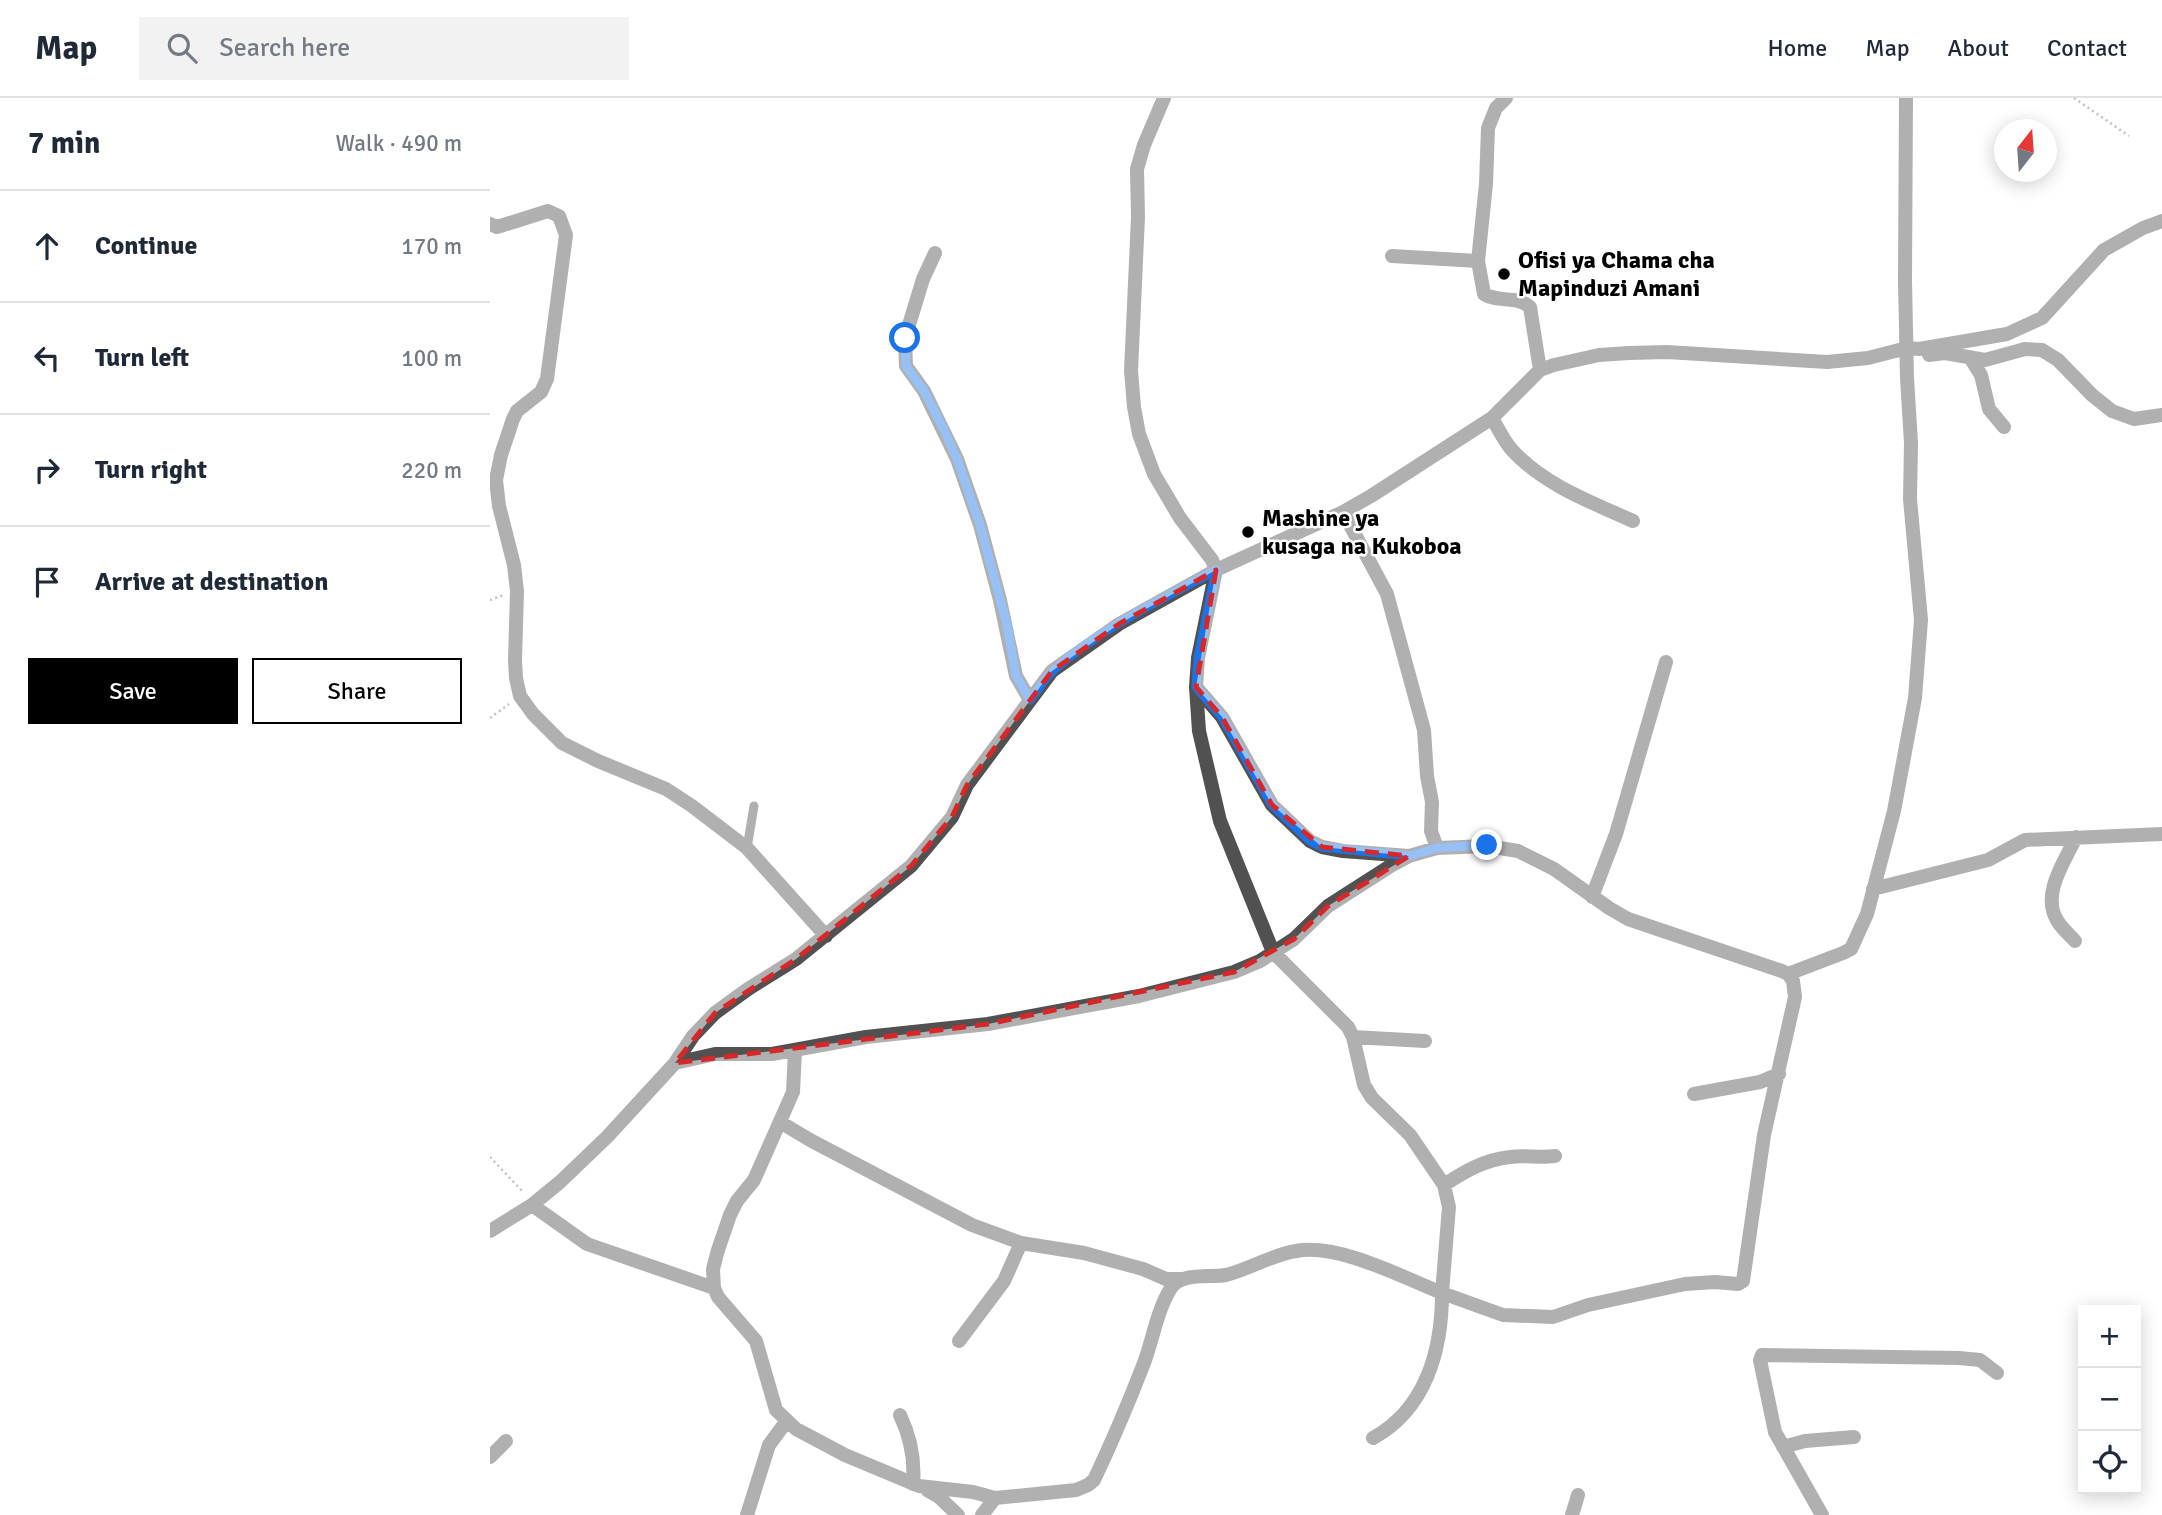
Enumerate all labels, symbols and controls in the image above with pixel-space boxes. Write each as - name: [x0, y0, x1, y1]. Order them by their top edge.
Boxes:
- search box: [139, 17, 629, 80]
- text: Map: [35, 28, 97, 69]
- icon: search: [163, 29, 201, 67]
- text: Search here: [219, 32, 350, 64]
- text: Home: [1767, 33, 1827, 63]
- text: Map: [1865, 33, 1910, 63]
- text: About: [1948, 33, 2009, 63]
- text: Contact: [2047, 33, 2127, 63]
- north arrow: [1994, 119, 2057, 182]
- text: 7 min: [28, 125, 100, 162]
- text: Walk · 490 m: [336, 129, 462, 158]
- icon: ahead: [28, 227, 66, 265]
- text: Continue: [95, 230, 197, 262]
- text: 170 m: [401, 232, 462, 261]
- place label: Ofisi ya Chama cha Mapinduzi Amani: [1518, 245, 1715, 303]
- marker: Ofisi ya Chama cha Mapinduzi Amani: [1496, 266, 1512, 282]
- route start: [889, 322, 920, 353]
- icon: left: [28, 339, 66, 377]
- text: Turn left: [95, 342, 189, 374]
- text: 100 m: [401, 344, 462, 373]
- icon: right: [28, 451, 66, 489]
- text: Turn right: [95, 454, 207, 486]
- text: 220 m: [401, 456, 462, 485]
- place label: Mashine ya kusaga na Kukoboa: [1262, 503, 1461, 561]
- marker: Mashine ya kusaga na Kukoboa: [1240, 524, 1256, 540]
- icon: arrive: [28, 563, 66, 601]
- text: Arrive at destination: [95, 566, 328, 598]
- button: Save: [28, 658, 238, 724]
- button: Share: [252, 658, 462, 724]
- route end: [1471, 829, 1502, 860]
- map controls: [2078, 1305, 2141, 1494]
- button: +: [2078, 1305, 2141, 1368]
- button: −: [2078, 1368, 2141, 1431]
- button: locate: [2078, 1431, 2141, 1494]

